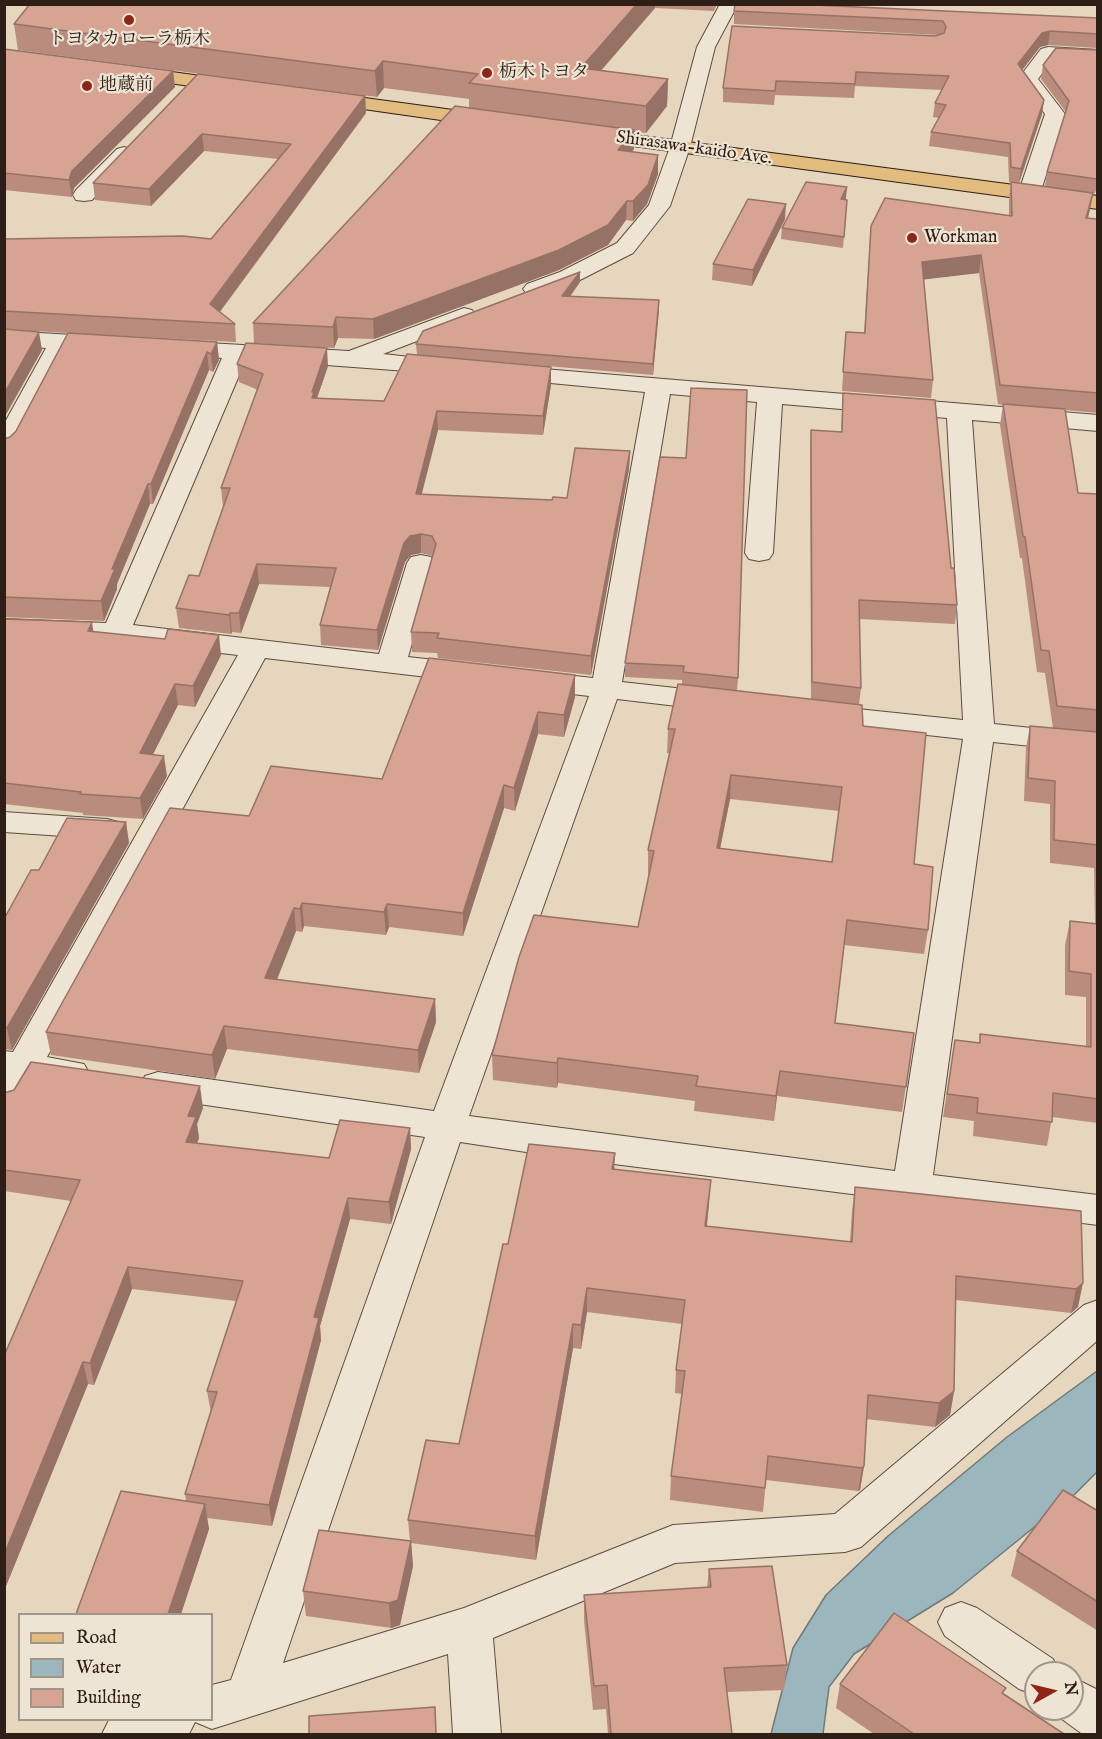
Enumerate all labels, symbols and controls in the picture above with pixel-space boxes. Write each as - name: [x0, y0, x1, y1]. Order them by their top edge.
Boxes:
- marker: トヨタカローラ栃木: [122, 13, 136, 27]
- place label: トヨタカローラ栃木: [48, 29, 210, 51]
- place label: 栃木トヨタ: [499, 62, 589, 84]
- marker: 栃木トヨタ: [480, 66, 494, 80]
- place label: 地蔵前: [99, 75, 153, 97]
- marker: 地蔵前: [80, 79, 94, 93]
- street label: Shirasawa-kaido Ave.: [615, 127, 773, 171]
- place label: Workman: [924, 227, 997, 249]
- marker: Workman: [905, 231, 919, 245]
- legend: [18, 1613, 213, 1721]
- text: Road: [76, 1627, 117, 1650]
- text: Water: [76, 1657, 121, 1680]
- north arrow: [1024, 1661, 1084, 1721]
- text: N: [1059, 1681, 1081, 1697]
- text: Building: [76, 1687, 141, 1710]

